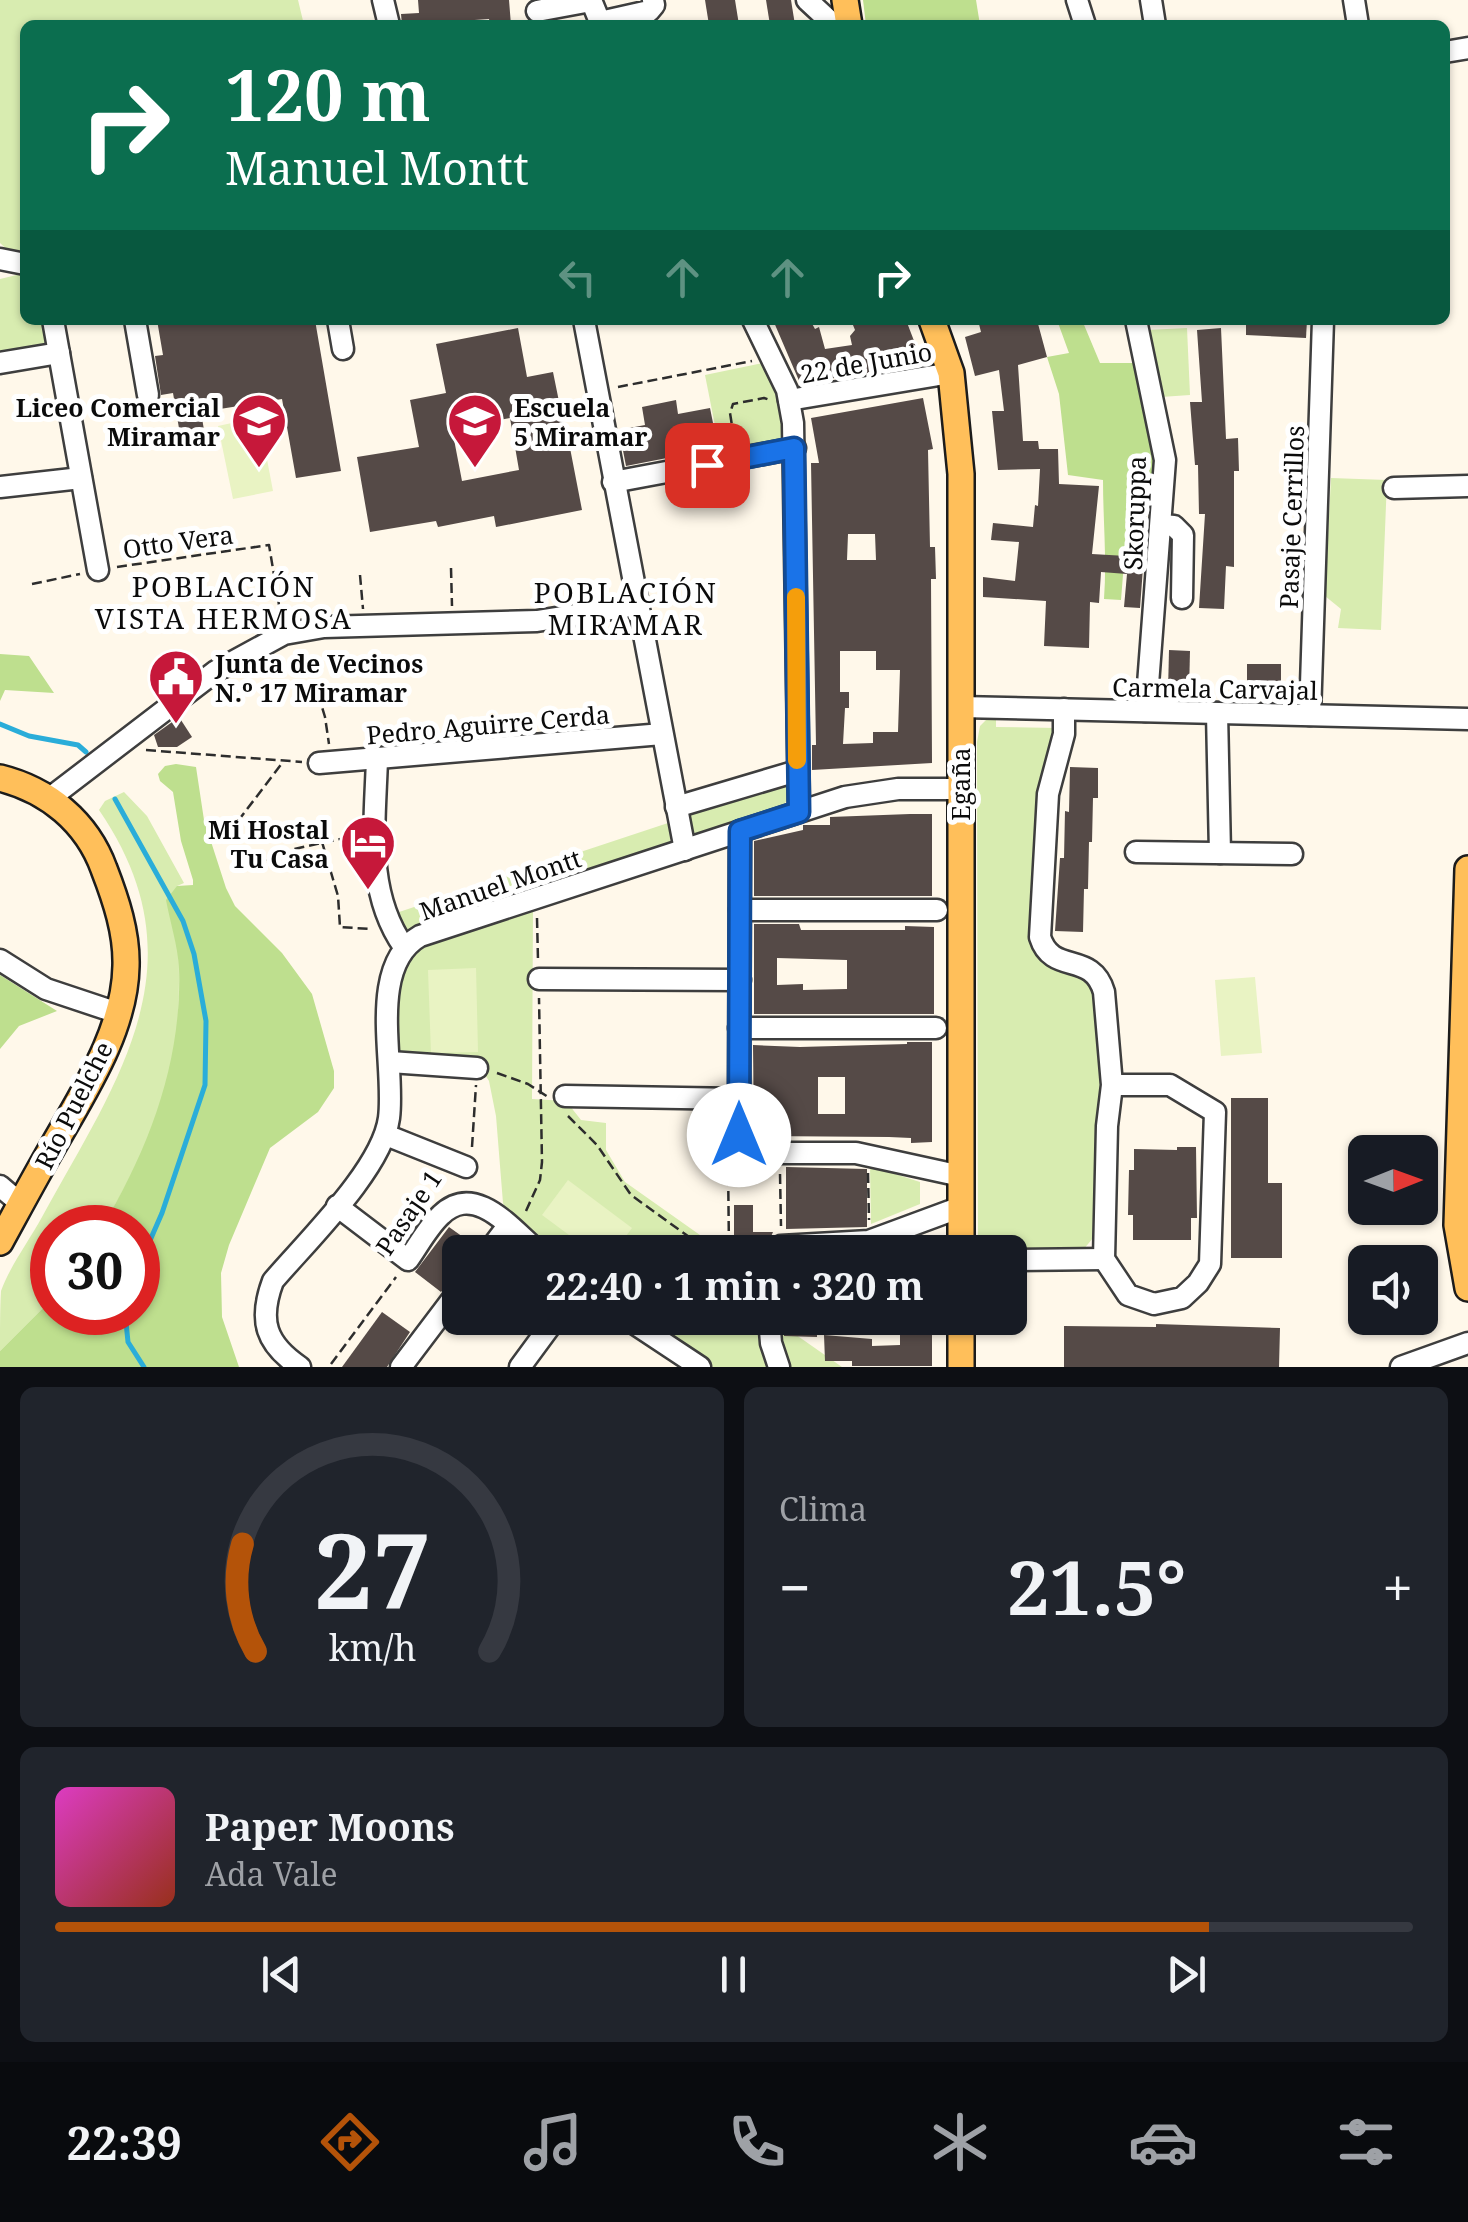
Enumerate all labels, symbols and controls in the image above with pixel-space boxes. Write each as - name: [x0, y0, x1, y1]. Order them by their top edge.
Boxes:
- text: 120 m: [225, 46, 431, 142]
- icon: right: [60, 60, 190, 190]
- text: Manuel Montt: [225, 137, 529, 198]
- icon: left: [550, 250, 605, 305]
- icon: ahead: [655, 250, 710, 305]
- icon: ahead: [760, 250, 815, 305]
- icon: right: [865, 250, 920, 305]
- street label: 22 de Junio: [798, 334, 934, 390]
- place label: Liceo Comercial Miramar: [16, 390, 220, 453]
- place label: Escuela 5 Miramar: [514, 390, 648, 453]
- school or university icon: Liceo Comercial Miramar: [229, 391, 289, 470]
- school or university icon: Escuela 5 Miramar: [445, 391, 505, 470]
- pin: [665, 423, 750, 508]
- street label: Pasaje Cerrillos: [1271, 425, 1311, 609]
- icon: arrive: [680, 438, 735, 493]
- street label: Skoruppa: [1115, 455, 1153, 571]
- street label: Otto Vera: [121, 516, 235, 566]
- district label: POBLACIÓN VISTA HERMOSA: [95, 567, 353, 637]
- district label: POBLACIÓN MIRAMAR: [534, 573, 718, 643]
- place label: Junta de Vecinos N.º 17 Miramar: [214, 646, 423, 709]
- public building icon: Junta de Vecinos N.º 17 Miramar: [146, 647, 206, 726]
- street label: Carmela Carvajal: [1112, 669, 1318, 707]
- street label: Pedro Aguirre Cerda: [365, 696, 611, 752]
- street label: Egaña: [943, 747, 977, 821]
- place label: Mi Hostal Tu Casa: [208, 812, 329, 875]
- hotel icon: Mi Hostal Tu Casa: [338, 813, 398, 892]
- street label: Manuel Montt: [415, 840, 585, 928]
- street label: Río Puelche: [26, 1035, 120, 1175]
- position arrow: [687, 1083, 791, 1187]
- north arrow: [1348, 1135, 1438, 1225]
- map controls: [1348, 1135, 1438, 1335]
- street label: Pasaje 1: [367, 1163, 449, 1261]
- speed limit sign: 30: [30, 1205, 160, 1335]
- button: sound: [1348, 1245, 1438, 1335]
- text: 22:40 · 1 min · 320 m: [545, 1259, 924, 1311]
- text: Clima: [779, 1487, 867, 1530]
- text: 27: [313, 1498, 431, 1639]
- text: 21.5°: [1007, 1535, 1186, 1637]
- text: −: [779, 1549, 811, 1624]
- text: +: [1382, 1549, 1413, 1624]
- text: km/h: [328, 1623, 416, 1671]
- text: Paper Moons: [205, 1800, 455, 1852]
- text: Ada Vale: [205, 1852, 338, 1895]
- icon: previous: [254, 1947, 309, 2002]
- icon: pause: [706, 1947, 761, 2002]
- icon: next: [1159, 1947, 1214, 2002]
- icon: directions: [315, 2107, 385, 2177]
- icon: music: [518, 2107, 588, 2177]
- icon: phone: [722, 2107, 792, 2177]
- icon: climate: [925, 2107, 995, 2177]
- icon: car: [1128, 2107, 1198, 2177]
- icon: filters: [1331, 2107, 1401, 2177]
- text: 22:39: [67, 2112, 182, 2173]

